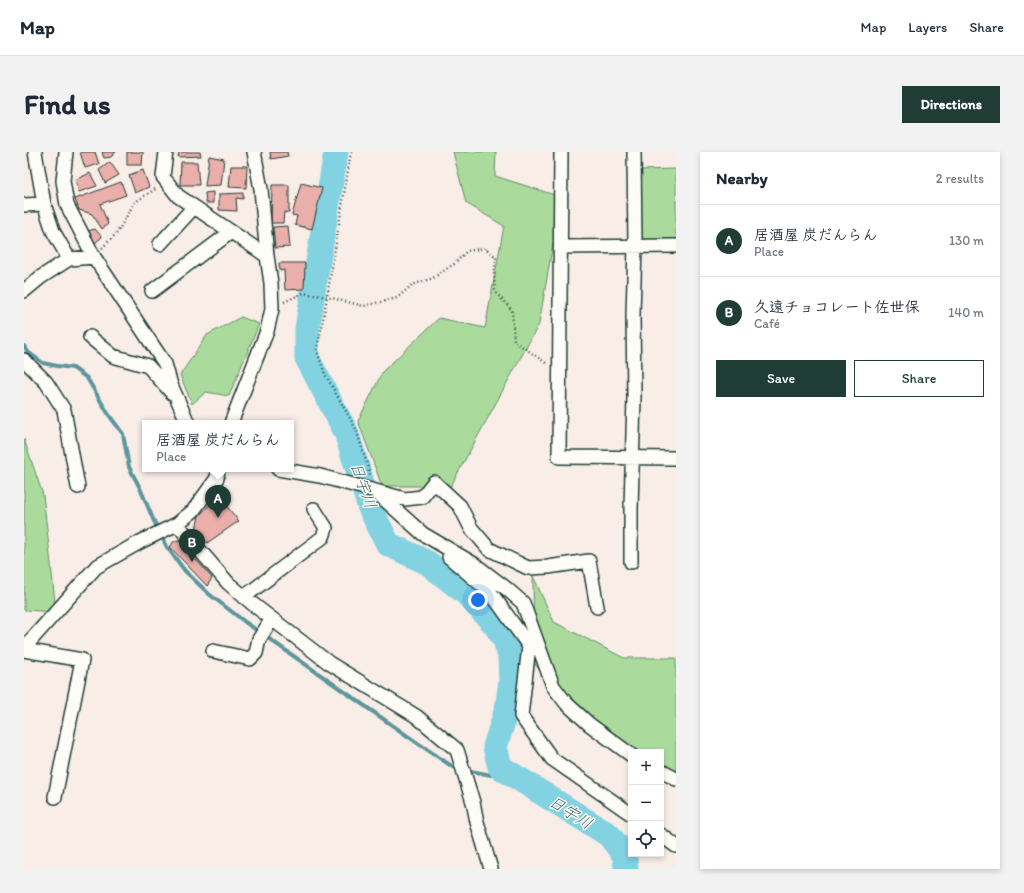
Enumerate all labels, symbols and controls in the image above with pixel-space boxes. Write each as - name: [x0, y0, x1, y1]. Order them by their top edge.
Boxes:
- text: Map: [20, 16, 55, 39]
- text: Map: [861, 19, 886, 36]
- text: Layers: [908, 19, 947, 36]
- text: Share: [969, 19, 1004, 36]
- button: Directions: [902, 86, 1000, 123]
- text: Find us: [24, 87, 111, 121]
- text: Nearby: [716, 168, 768, 188]
- text: 2 results: [936, 171, 984, 186]
- text: 居酒屋 炭だんらん: [754, 226, 877, 244]
- text: A: [725, 233, 733, 248]
- text: 130 m: [949, 233, 984, 248]
- text: Place: [754, 244, 784, 259]
- text: 久遠チョコレート佐世保: [754, 298, 920, 316]
- text: B: [725, 305, 733, 320]
- text: 140 m: [948, 305, 984, 320]
- text: Café: [754, 316, 780, 331]
- button: Save: [716, 360, 846, 397]
- button: Share: [854, 360, 984, 397]
- popup: [142, 420, 294, 472]
- text: 居酒屋 炭だんらん: [156, 431, 280, 449]
- text: Place: [156, 449, 186, 464]
- water label: 日宇川: [347, 459, 380, 511]
- pin: A: [205, 485, 231, 518]
- pin: B: [179, 529, 205, 562]
- your location: [468, 590, 488, 610]
- map controls: [628, 749, 664, 857]
- button: +: [628, 749, 664, 785]
- button: −: [628, 785, 664, 821]
- water label: 日宇川: [545, 792, 596, 833]
- button: locate: [628, 821, 664, 857]

